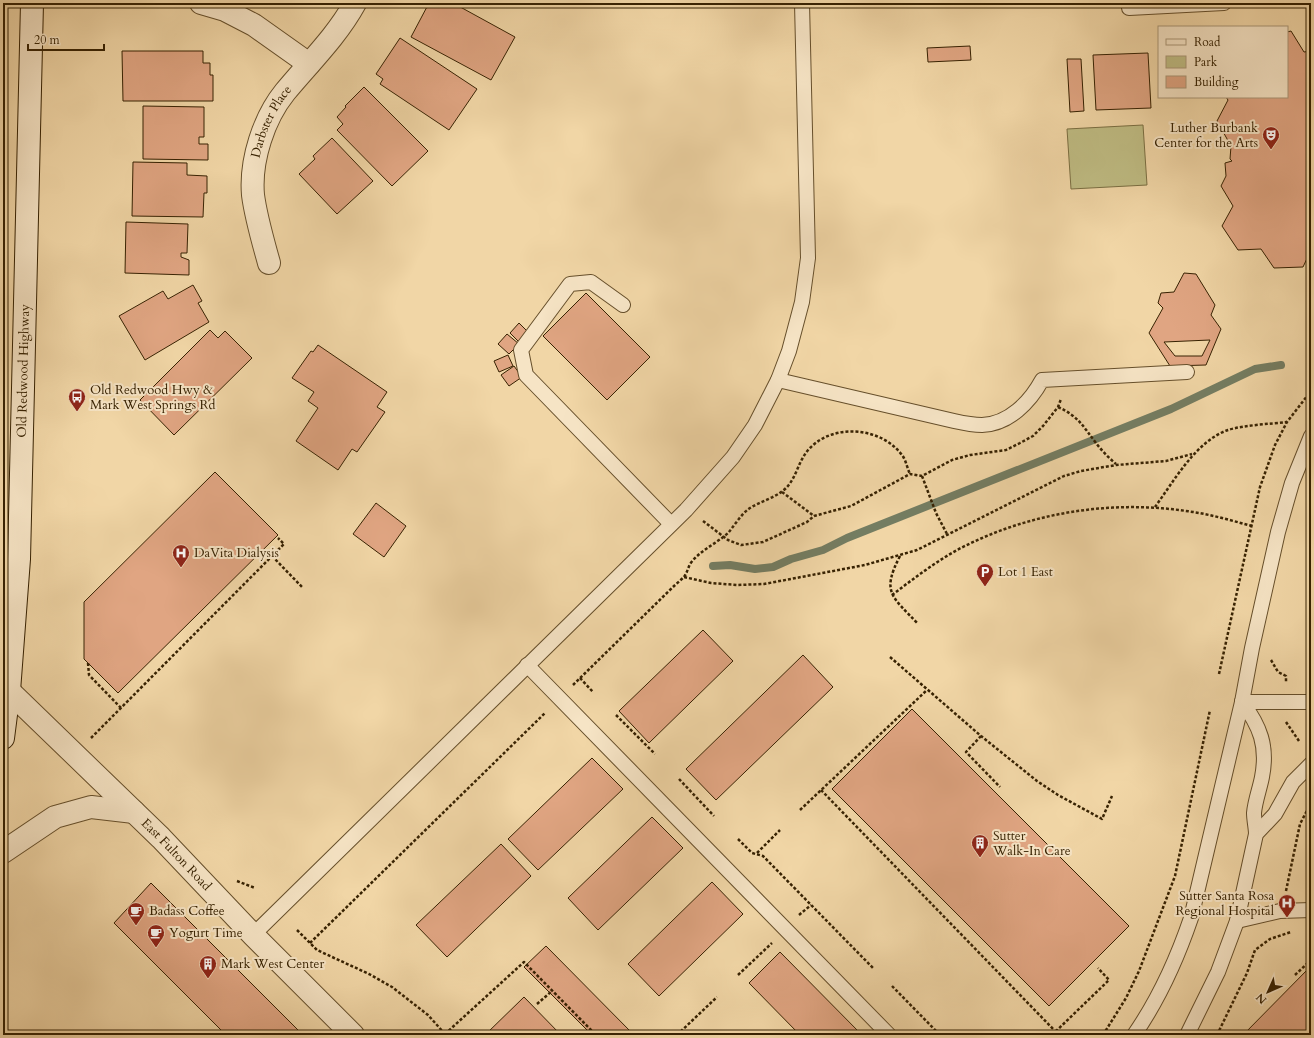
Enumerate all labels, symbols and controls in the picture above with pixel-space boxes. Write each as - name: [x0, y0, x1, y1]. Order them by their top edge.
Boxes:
- scale bar: [28, 26, 104, 52]
- legend: [1158, 26, 1288, 98]
- text: 20 m: [34, 32, 61, 48]
- text: Road: [1194, 34, 1221, 50]
- text: Park: [1194, 54, 1218, 70]
- text: Building: [1194, 74, 1239, 90]
- street label: Darbster Place: [247, 81, 296, 160]
- place label: Luther Burbank Center for the Arts: [1154, 119, 1258, 152]
- theatre icon: Luther Burbank Center for the Arts: [1261, 125, 1281, 150]
- street label: Old Redwood Highway: [13, 304, 34, 438]
- place label: Old Redwood Hwy & Mark West Springs Rd: [90, 381, 216, 414]
- bus stop icon: Old Redwood Hwy & Mark West Springs Rd: [67, 387, 87, 412]
- hospital icon: DaVita Dialysis: [171, 543, 191, 568]
- place label: DaVita Dialysis: [194, 544, 279, 562]
- parking icon: Lot 1 East: [975, 562, 995, 587]
- place label: Lot 1 East: [998, 563, 1053, 581]
- street label: East Fulton Road: [137, 814, 215, 895]
- place label: Sutter Walk-In Care: [992, 827, 1071, 860]
- building icon: Sutter Walk-In Care: [970, 833, 990, 858]
- place label: Sutter Santa Rosa Regional Hospital: [1175, 887, 1275, 920]
- hospital icon: Sutter Santa Rosa Regional Hospital: [1277, 893, 1297, 918]
- cafe icon: Badass Coffee: [126, 901, 146, 926]
- place label: Badass Coffee: [149, 902, 225, 920]
- cafe icon: Yogurt Time: [146, 923, 166, 948]
- place label: Yogurt Time: [169, 924, 243, 942]
- building icon: Mark West Center: [198, 954, 218, 979]
- place label: Mark West Center: [221, 955, 325, 973]
- north arrow: [1248, 972, 1288, 1012]
- text: N: [1252, 990, 1270, 1007]

